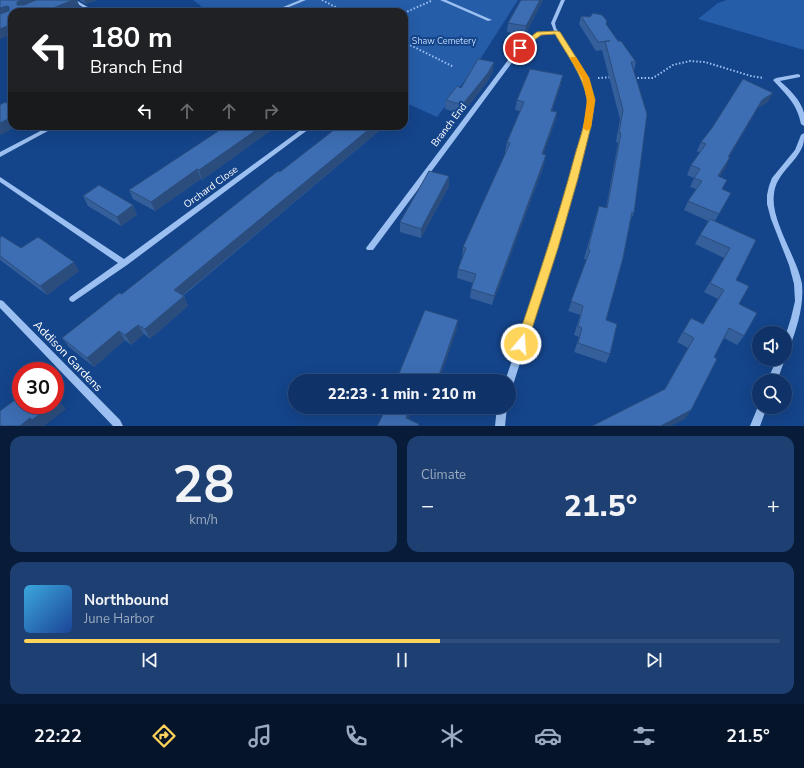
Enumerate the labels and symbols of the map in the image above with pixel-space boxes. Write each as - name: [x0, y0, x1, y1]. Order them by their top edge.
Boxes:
- pin: [503, 31, 537, 65]
- park label: Shaw Cemetery: [412, 35, 477, 47]
- street label: Branch End: [428, 100, 470, 150]
- street label: Orchard Close: [181, 163, 241, 211]
- street label: Addison Gardens: [30, 317, 106, 395]
- position arrow: [500, 323, 542, 365]
- speed limit sign: 30: [12, 362, 64, 414]

